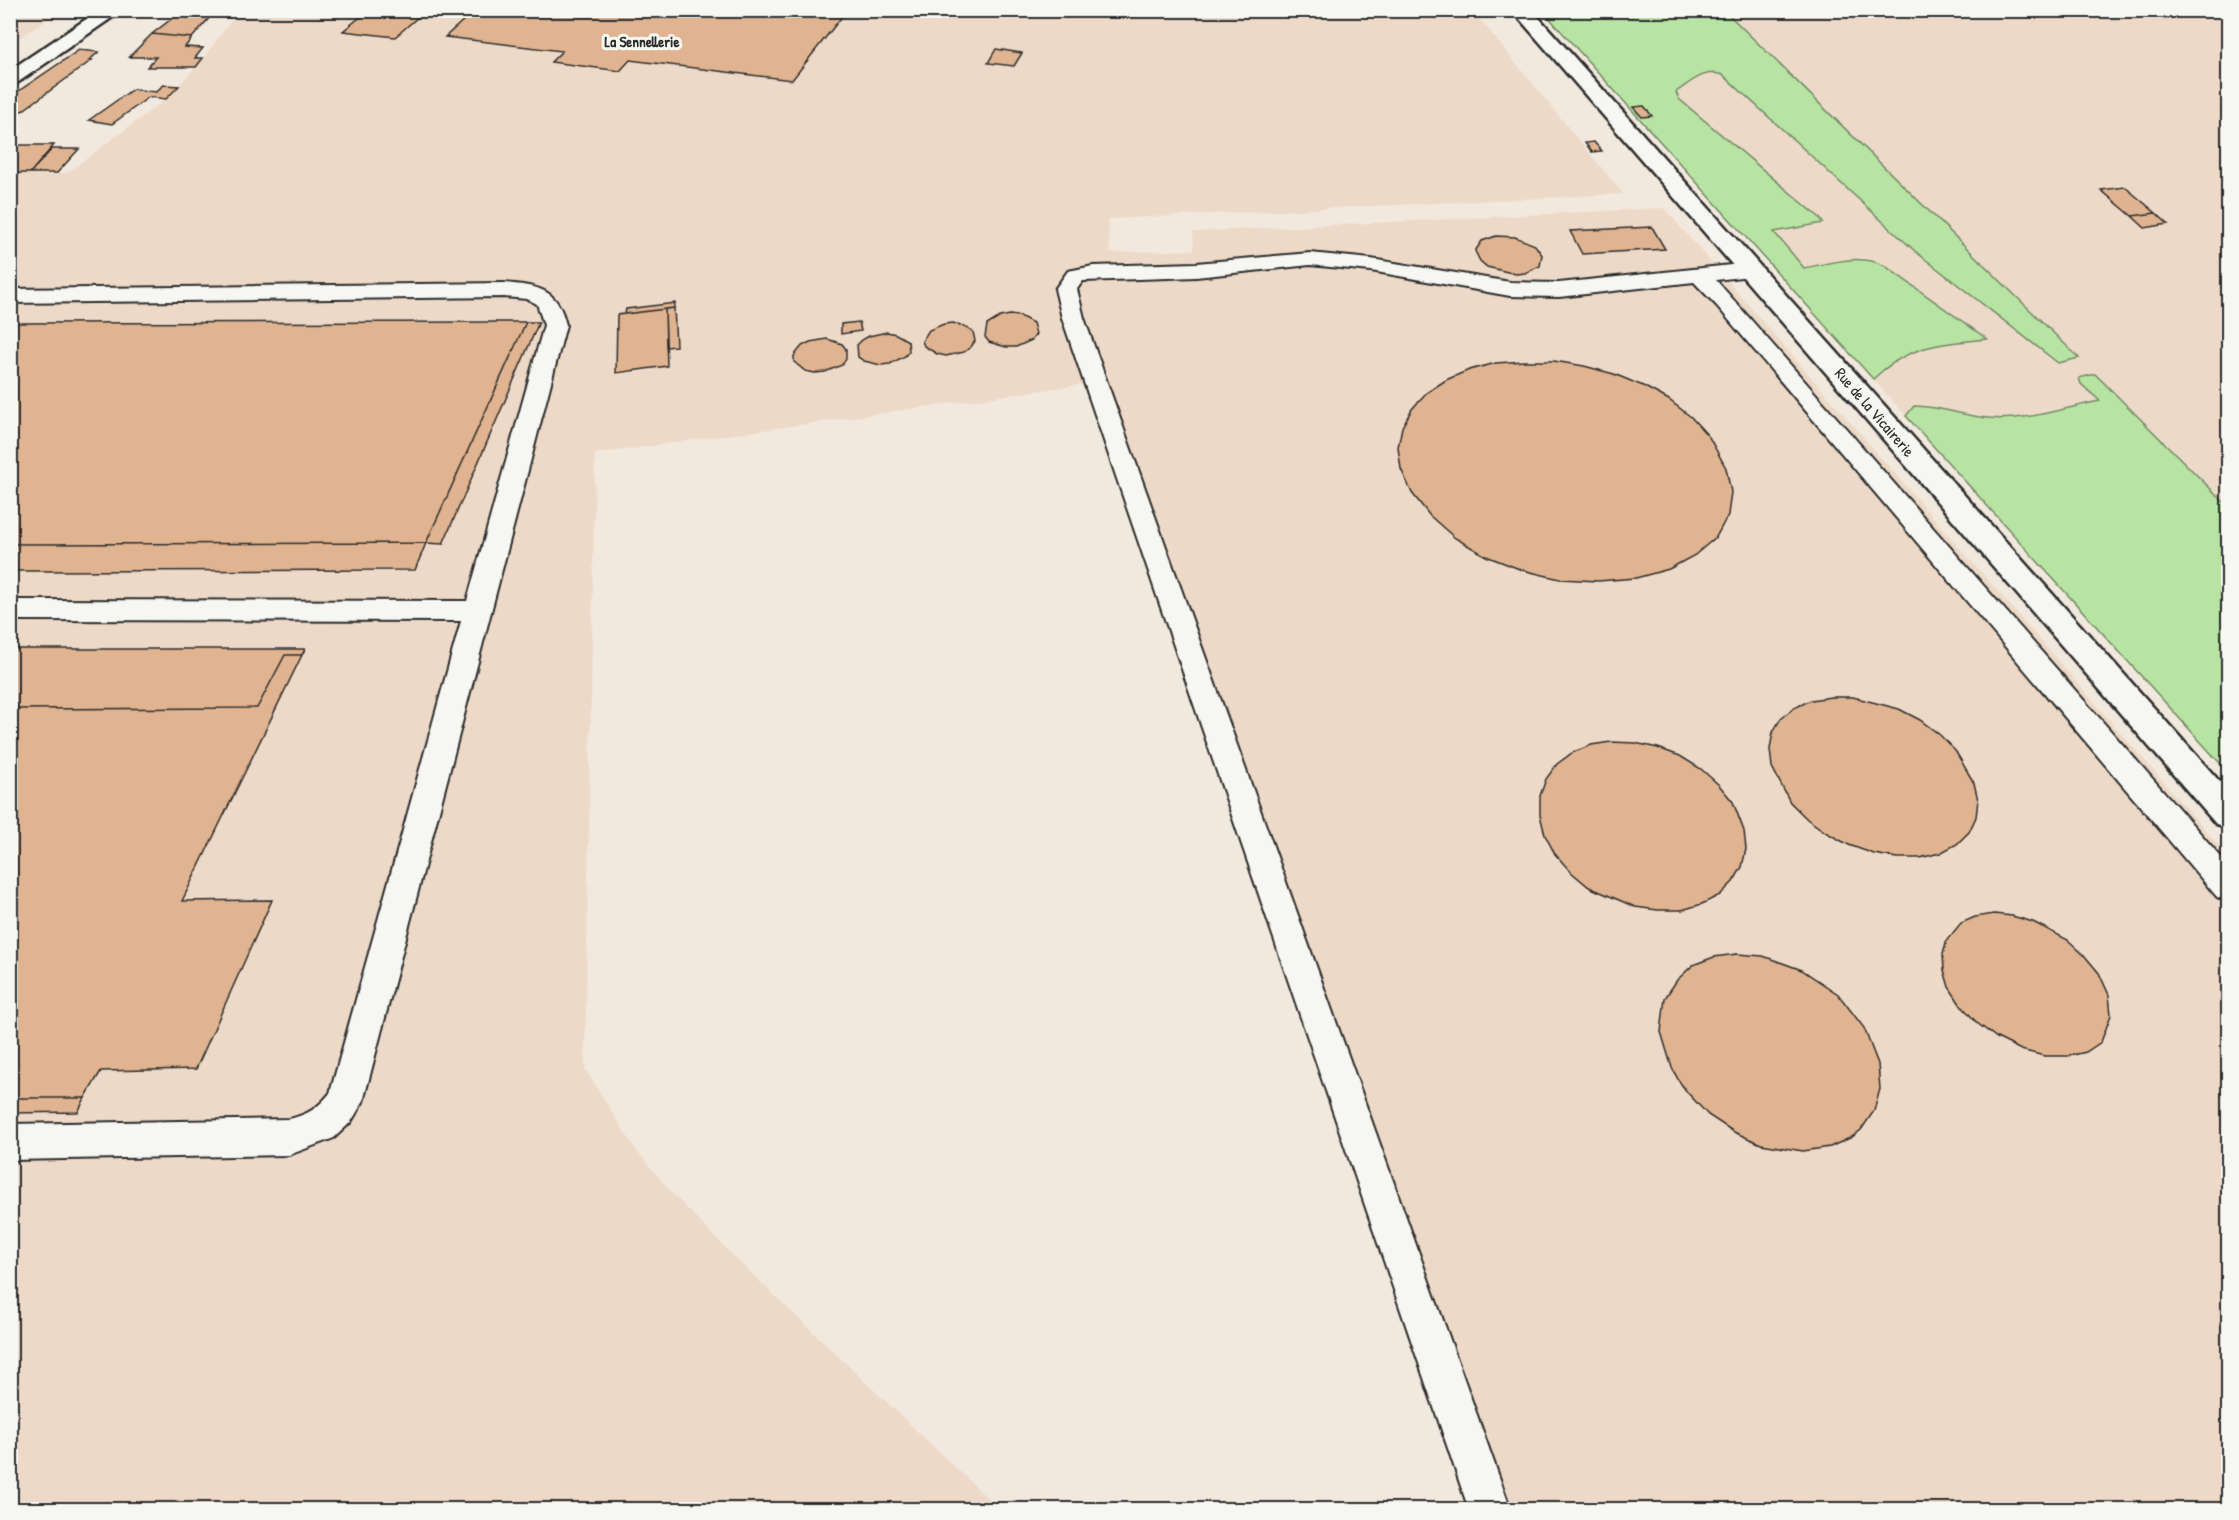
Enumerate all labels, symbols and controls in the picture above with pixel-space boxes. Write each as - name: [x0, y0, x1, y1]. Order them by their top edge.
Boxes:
- district label: La Sennellerie: [605, 31, 679, 52]
- street label: Rue de la Vicairerie: [1830, 363, 1920, 462]

